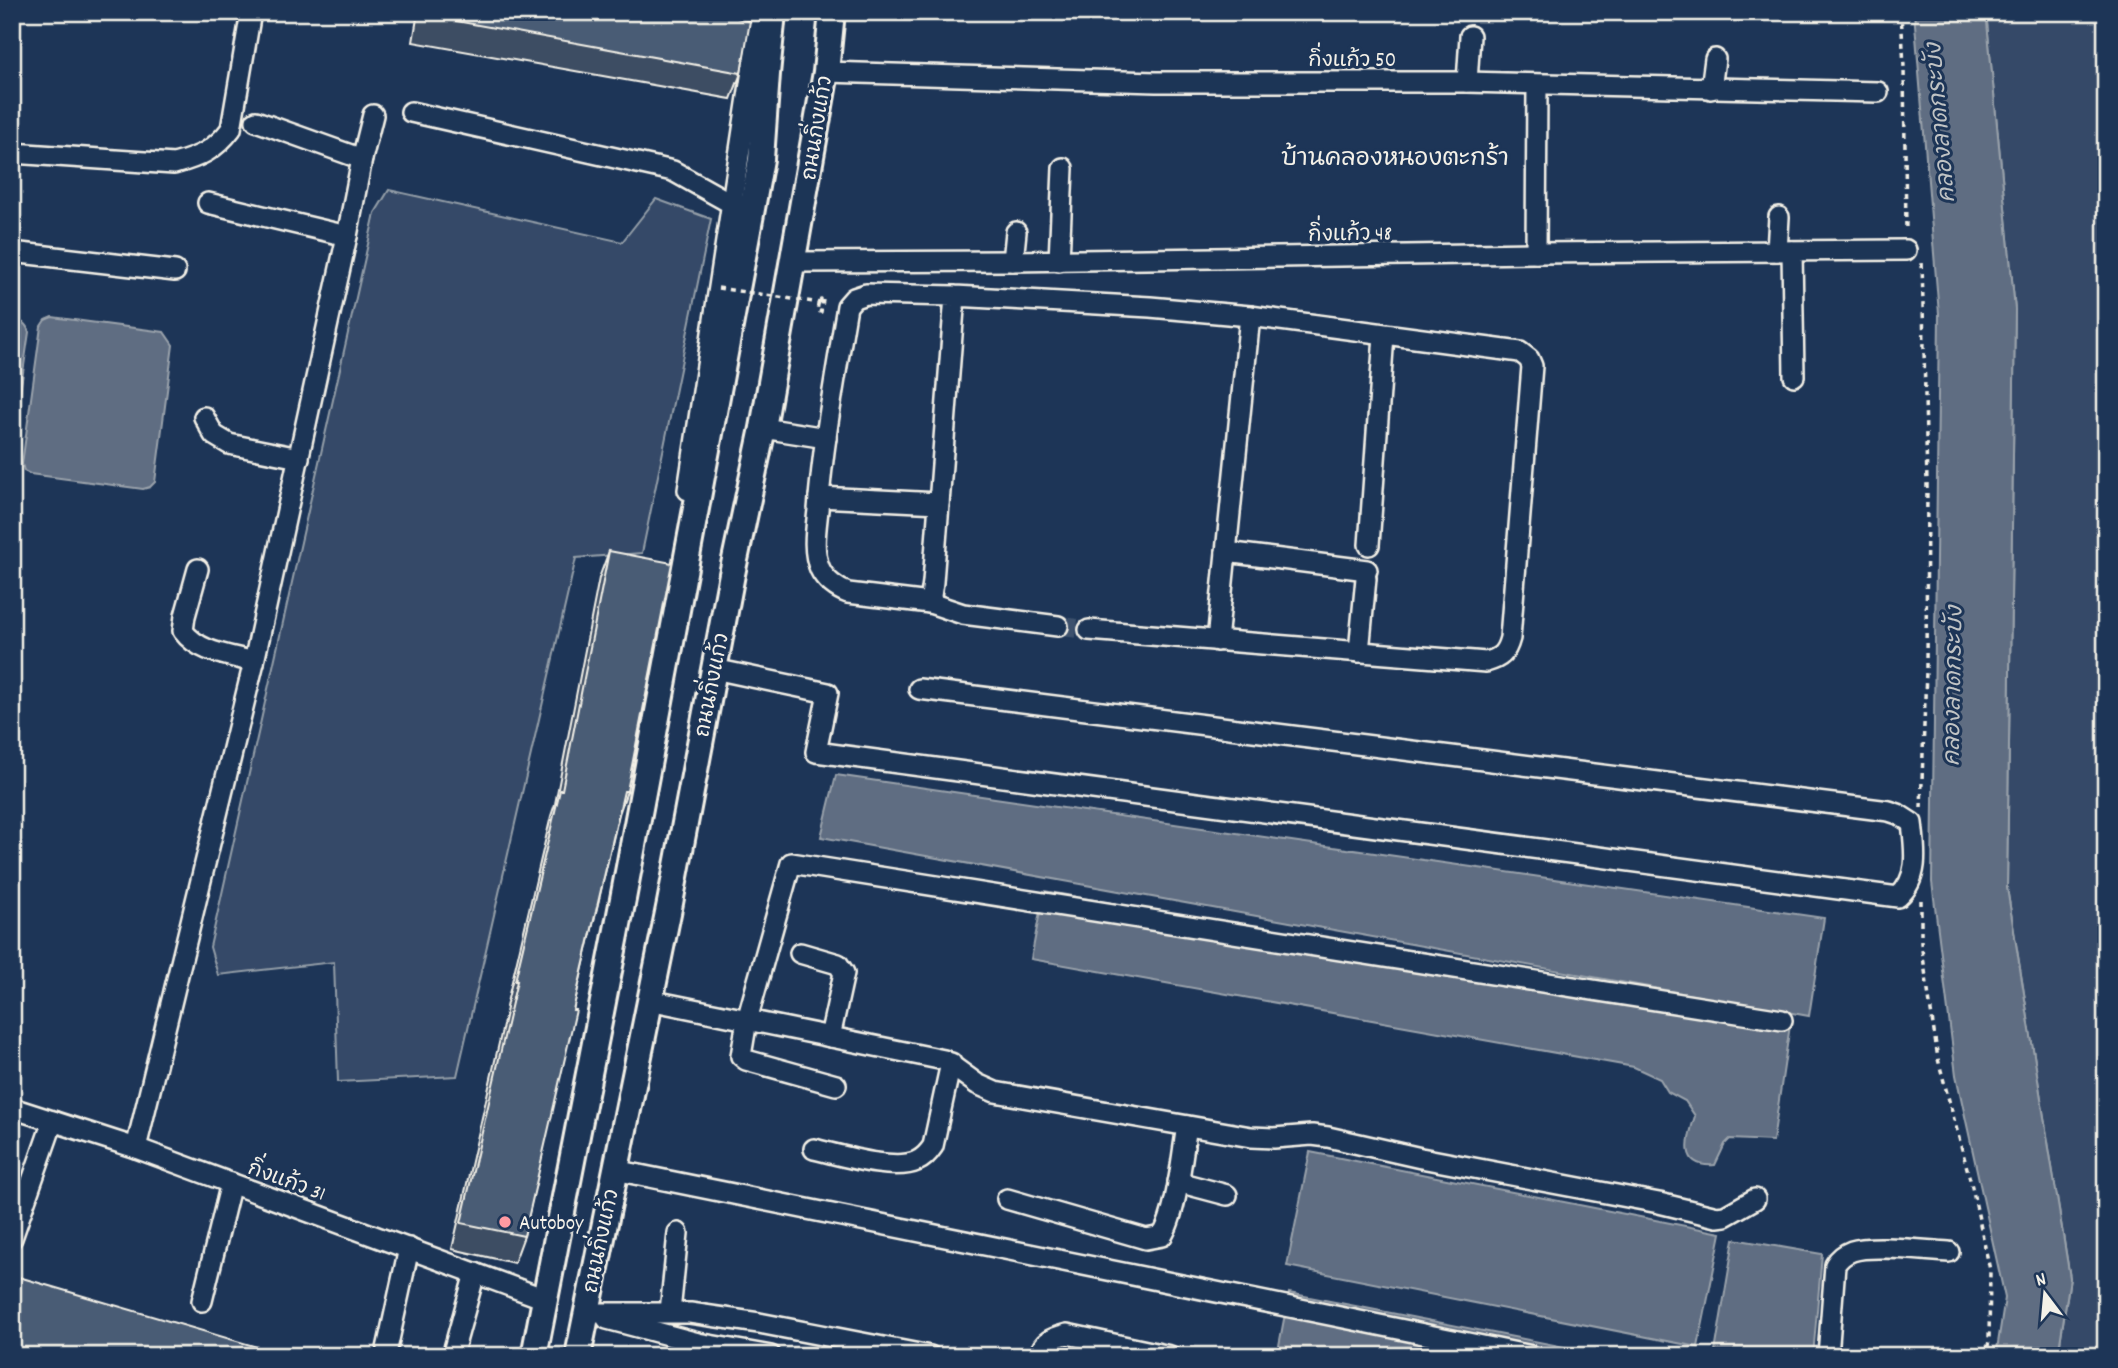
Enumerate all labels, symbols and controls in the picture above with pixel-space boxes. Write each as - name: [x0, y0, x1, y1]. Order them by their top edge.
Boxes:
- water label: คลองลาดกระบัง: [1919, 39, 1966, 204]
- street label: กิ่งแก้ว 50: [1308, 42, 1396, 77]
- street label: ถนนกิ่งแก้ว: [791, 73, 842, 183]
- district label: บ้านคลองหนองตะกร้า: [1281, 142, 1509, 177]
- street label: กิ่งแก้ว 48: [1308, 215, 1392, 252]
- water label: คลองลาดกระบัง: [1938, 603, 1973, 766]
- street label: ถนนกิ่งแก้ว: [684, 630, 739, 740]
- street label: กิ่งแก้ว 31: [243, 1150, 331, 1211]
- street label: ถนนกิ่งแก้ว: [572, 1186, 629, 1296]
- place label: Autoboy: [519, 1210, 584, 1240]
- marker: Autoboy: [497, 1214, 513, 1230]
- north arrow: [2010, 1260, 2080, 1330]
- text: N: [2033, 1267, 2050, 1295]

